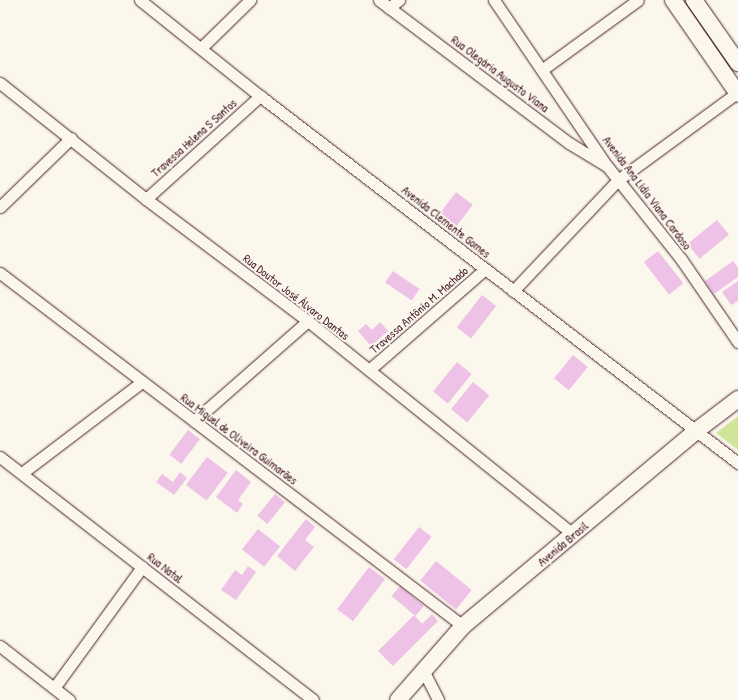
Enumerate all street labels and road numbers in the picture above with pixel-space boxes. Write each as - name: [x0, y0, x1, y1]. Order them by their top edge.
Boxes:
- street label: Rua Olegária Augusto Viana: [448, 33, 552, 115]
- street label: Travessa Helena S Santos: [148, 96, 240, 180]
- street label: Avenida Ana Lídia Viana Cardoso: [600, 133, 694, 253]
- street label: Avenida Clemente Gomes: [399, 183, 493, 261]
- street label: Rua Doutor José Álvaro Dantas: [240, 251, 352, 343]
- street label: Travessa Antônio M. Machado: [367, 263, 471, 357]
- street label: Rua Miguel de Oliveira Guimarães: [178, 390, 300, 488]
- street label: Avenida Brasil: [535, 519, 591, 569]
- street label: Rua Natal: [144, 550, 186, 586]

